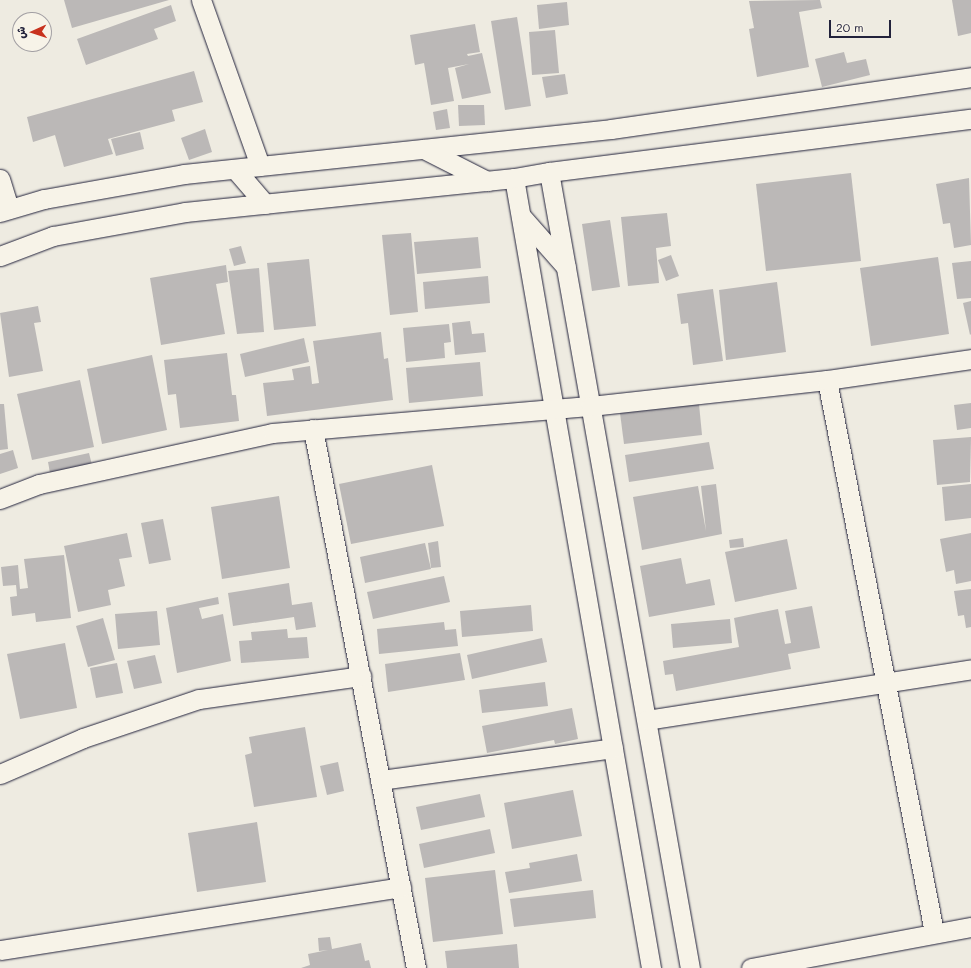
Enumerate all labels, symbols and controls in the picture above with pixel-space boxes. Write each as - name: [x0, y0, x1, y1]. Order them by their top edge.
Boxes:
- north arrow: [12, 12, 52, 52]
- scale bar: [831, 12, 893, 38]
- text: 20 m: [836, 19, 864, 35]
- text: ش: [13, 26, 28, 39]

